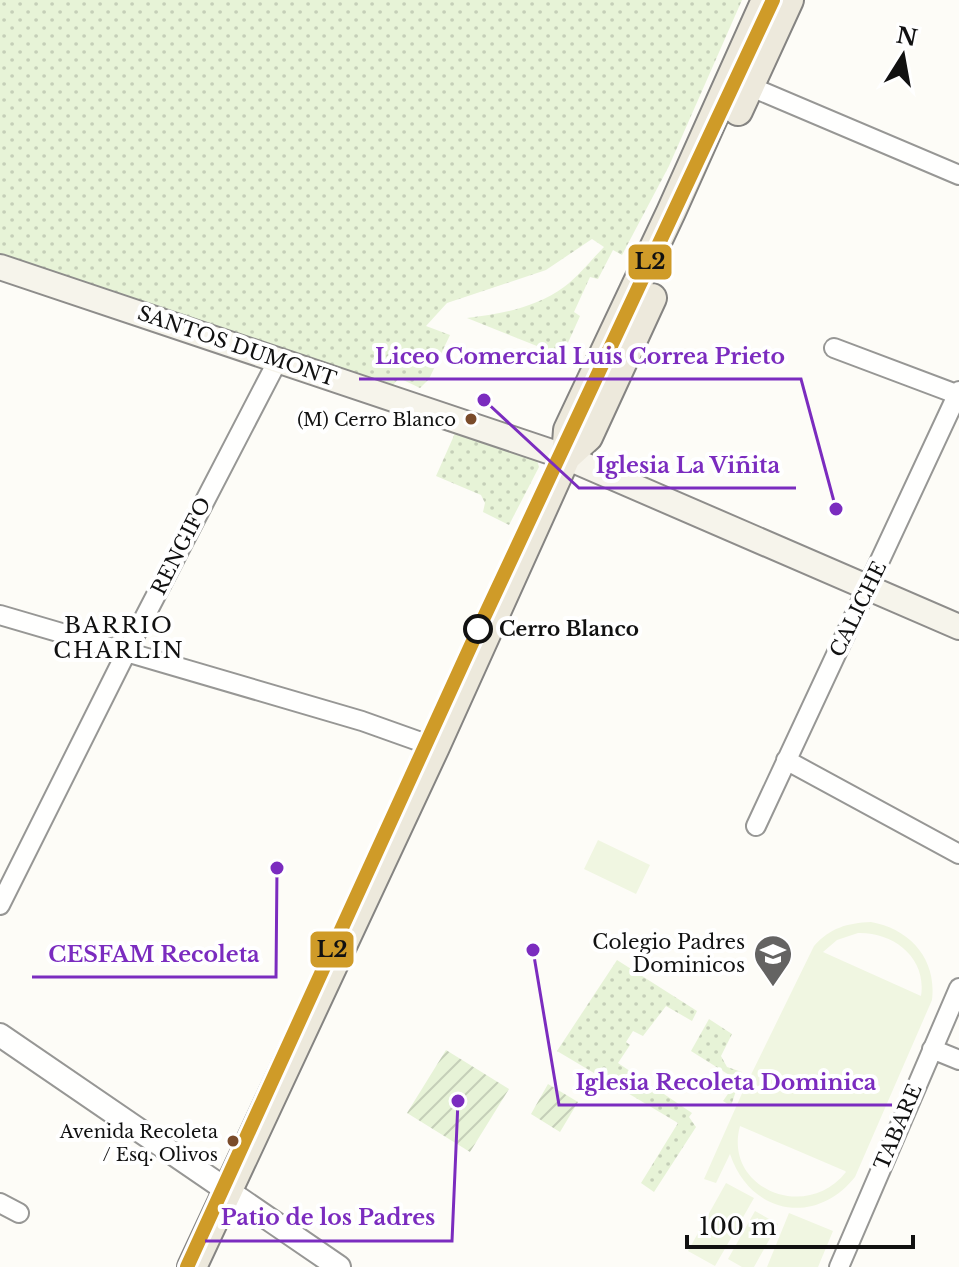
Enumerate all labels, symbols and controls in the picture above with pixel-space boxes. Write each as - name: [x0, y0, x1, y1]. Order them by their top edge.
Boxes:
- north arrow: [863, 16, 943, 96]
- text: N: [894, 22, 920, 52]
- line badge: L2: [627, 243, 673, 281]
- text: L2: [635, 248, 665, 275]
- street label: SANTOS DUMONT: [135, 301, 339, 391]
- callout: Liceo Comercial Luis Correa Prieto: [359, 333, 801, 379]
- text: Liceo Comercial Luis Correa Prieto: [375, 343, 785, 370]
- place label: (M) Cerro Blanco: [297, 409, 456, 431]
- marker: (M) Cerro Blanco: [463, 411, 479, 427]
- callout: Iglesia La Viñita: [579, 442, 796, 488]
- text: Iglesia La Viñita: [596, 452, 781, 479]
- street label: RENGIFO: [146, 493, 216, 599]
- street label: CALICHE: [825, 557, 891, 661]
- district label: BARRIO CHARLIN: [53, 612, 185, 664]
- marker: Cerro Blanco: [464, 615, 492, 643]
- place label: Cerro Blanco: [499, 617, 639, 641]
- line badge: L2: [309, 930, 355, 969]
- place label: Colegio Padres Dominicos: [592, 930, 745, 977]
- callout: CESFAM Recoleta: [32, 931, 276, 977]
- school or university icon: Colegio Padres Dominicos: [752, 933, 794, 988]
- text: L2: [317, 936, 347, 963]
- text: CESFAM Recoleta: [48, 941, 260, 968]
- callout: Iglesia Recoleta Dominica: [559, 1059, 892, 1105]
- text: Iglesia Recoleta Dominica: [576, 1069, 877, 1096]
- street label: TABARE: [869, 1081, 927, 1173]
- place label: Avenida Recoleta / Esq. Olivos: [59, 1121, 218, 1166]
- marker: Avenida Recoleta / Esq. Olivos: [225, 1133, 241, 1149]
- callout: Patio de los Padres: [205, 1195, 452, 1241]
- scale bar: [687, 1199, 913, 1249]
- text: Patio de los Padres: [221, 1204, 435, 1231]
- text: 100 m: [699, 1212, 777, 1241]

